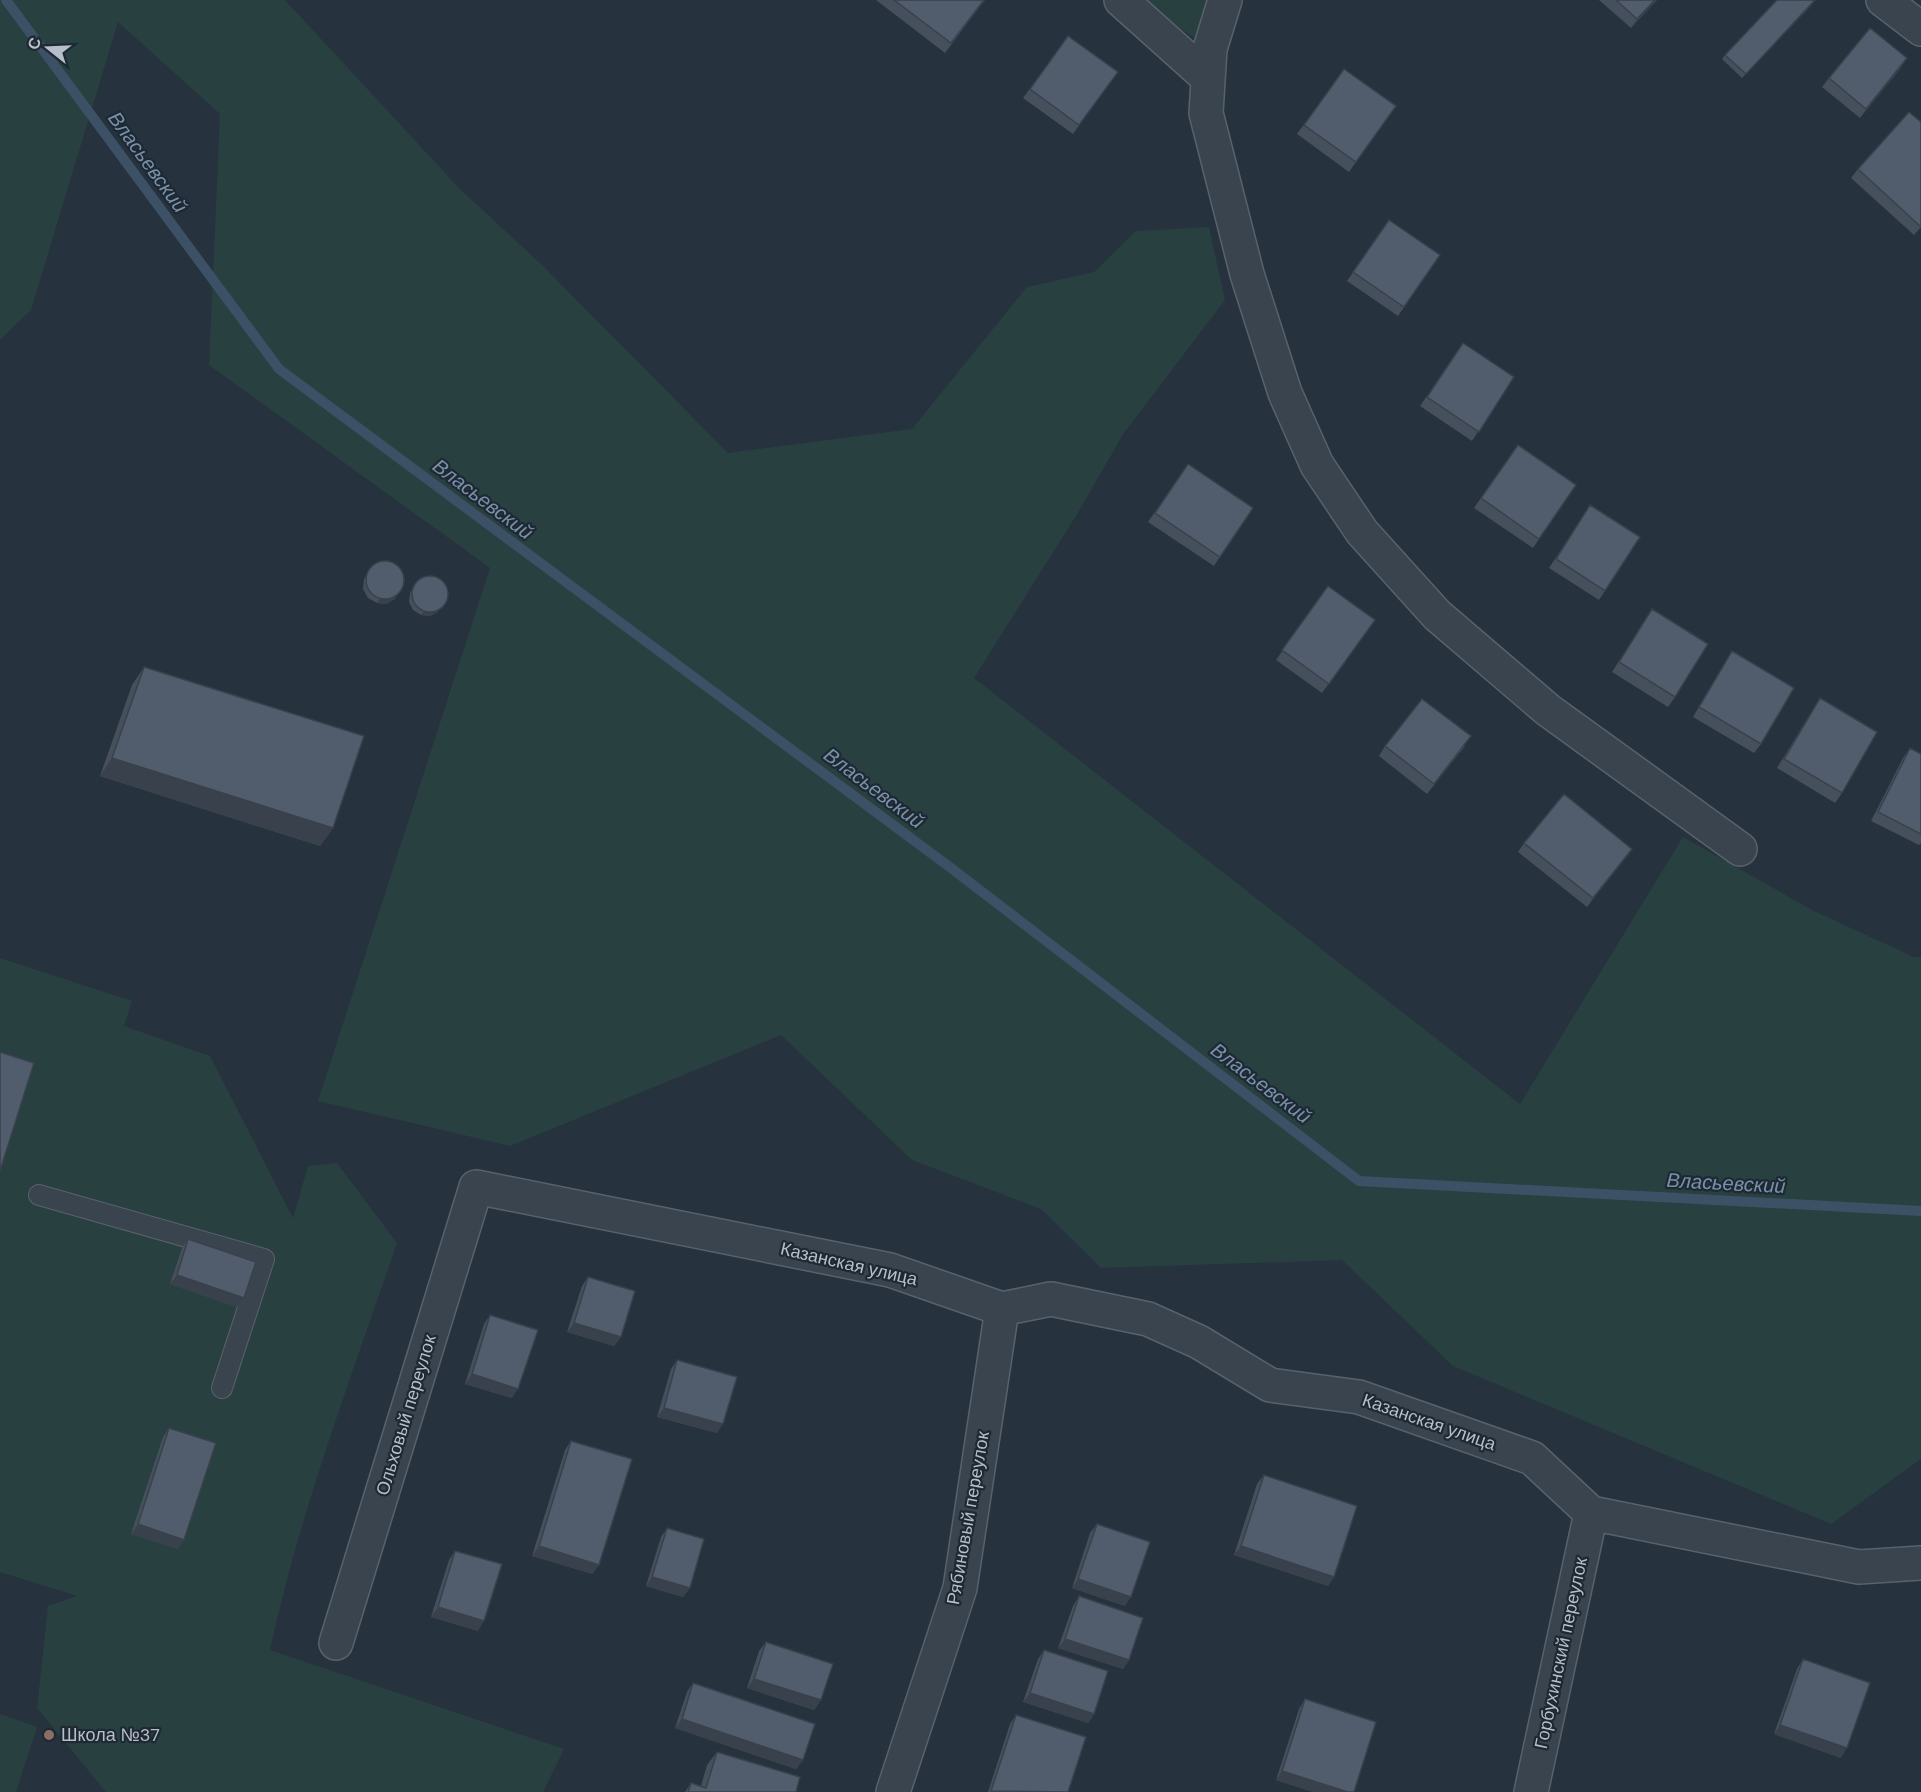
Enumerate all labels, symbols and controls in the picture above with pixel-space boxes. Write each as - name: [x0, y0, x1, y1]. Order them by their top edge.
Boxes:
- north arrow: [18, 18, 78, 78]
- text: С: [22, 34, 46, 52]
- water label: Власьевский: [102, 106, 194, 218]
- water label: Власьевский: [428, 453, 538, 545]
- water label: Власьевский: [819, 742, 929, 834]
- water label: Власьевский: [1206, 1037, 1316, 1129]
- water label: Власьевский: [1666, 1167, 1786, 1199]
- street label: Казанская улица: [778, 1237, 921, 1292]
- street label: Ольховый переулок: [370, 1332, 442, 1498]
- street label: Казанская улица: [1359, 1388, 1500, 1456]
- street label: Рябиновый переулок: [941, 1429, 995, 1607]
- street label: Горбухинский переулок: [1529, 1555, 1593, 1751]
- place label: Школа №37: [61, 1723, 160, 1747]
- marker: Школа №37: [42, 1728, 56, 1742]

